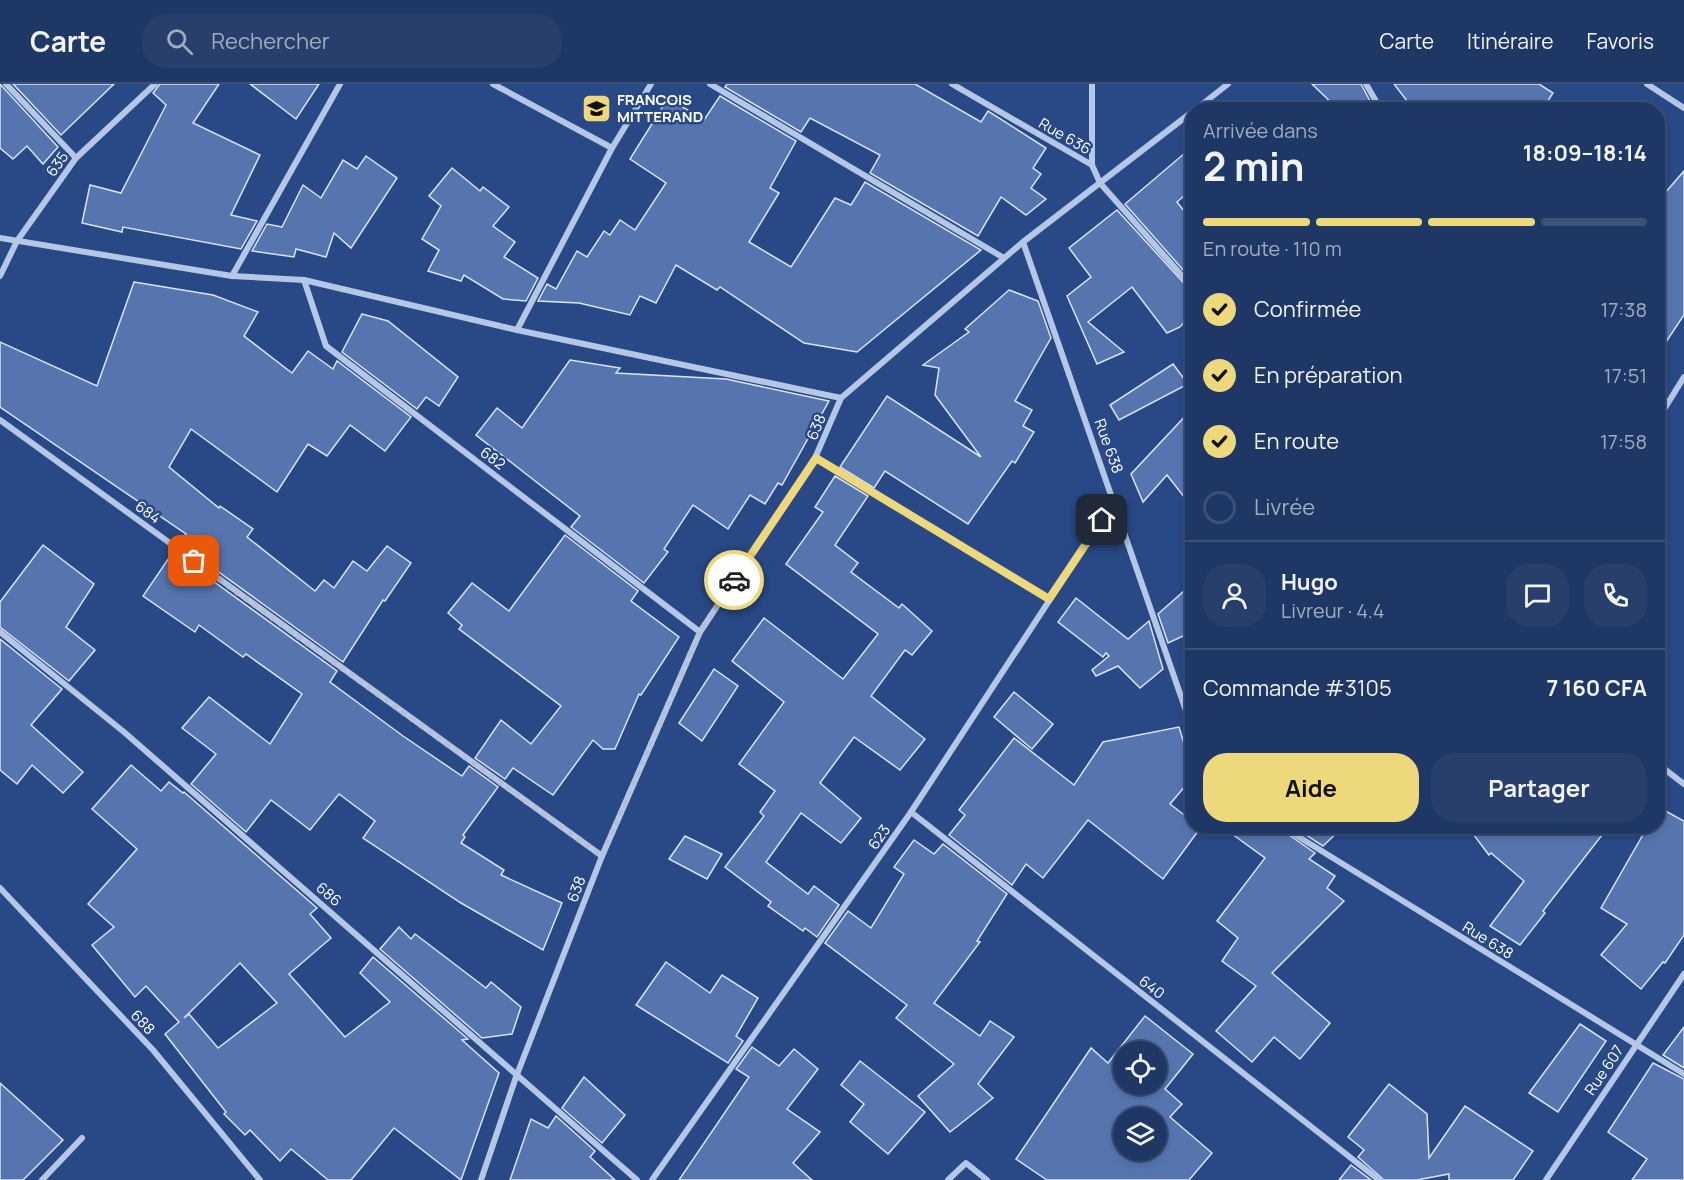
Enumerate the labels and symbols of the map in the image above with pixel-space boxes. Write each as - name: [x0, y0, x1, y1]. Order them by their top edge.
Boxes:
- place label: FRANCOIS MITTERAND: [617, 89, 703, 127]
- school or university icon: FRANCOIS MITTERAND: [580, 92, 612, 124]
- street label: Rue 636: [1035, 113, 1095, 159]
- street label: 635: [41, 147, 73, 181]
- street label: 638: [801, 411, 831, 443]
- street label: Rue 638: [1089, 416, 1129, 476]
- street label: 682: [476, 442, 510, 474]
- pin: [1076, 494, 1127, 545]
- street label: 684: [131, 496, 165, 528]
- pin: [168, 535, 219, 586]
- courier: [704, 550, 764, 610]
- street label: 623: [863, 820, 895, 854]
- street label: 638: [561, 873, 591, 905]
- street label: 686: [312, 877, 346, 911]
- street label: Rue 638: [1458, 916, 1518, 964]
- street label: 640: [1135, 970, 1169, 1004]
- street label: 688: [126, 1005, 160, 1039]
- street label: Rue 607: [1580, 1041, 1628, 1099]

